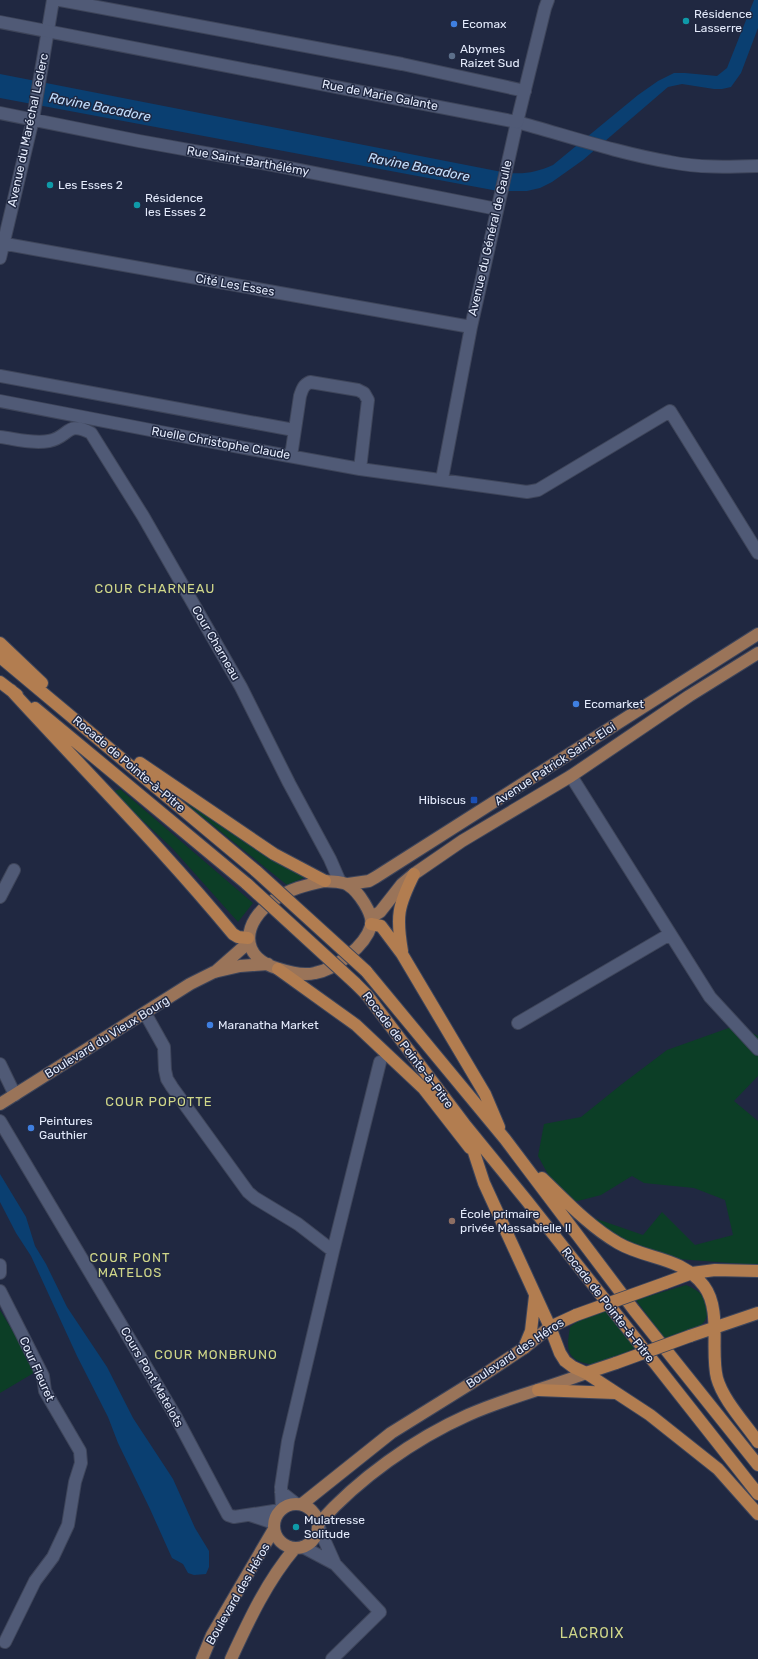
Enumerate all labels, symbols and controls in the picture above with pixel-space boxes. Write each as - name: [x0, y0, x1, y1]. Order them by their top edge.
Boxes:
- place label: Résidence Lasserre: [694, 7, 752, 35]
- marker: Résidence Lasserre: [681, 16, 691, 26]
- place label: Ecomax: [462, 17, 507, 31]
- marker: Ecomax: [449, 19, 459, 29]
- place label: Abymes Raizet Sud: [460, 42, 520, 70]
- marker: Abymes Raizet Sud: [447, 51, 457, 61]
- street label: Avenue du Maréchal Leclerc: [5, 52, 51, 208]
- street label: Rue de Marie Galante: [321, 77, 439, 113]
- water label: Ravine Bacadore: [48, 90, 152, 124]
- street label: Rue Saint-Barthélémy: [186, 143, 311, 179]
- water label: Ravine Bacadore: [367, 150, 471, 184]
- street label: Avenue du Général de Gaulle: [465, 158, 515, 317]
- place label: Les Esses 2: [58, 178, 123, 192]
- marker: Les Esses 2: [45, 180, 55, 190]
- place label: Résidence les Esses 2: [145, 191, 206, 219]
- marker: Résidence les Esses 2: [132, 200, 142, 210]
- street label: Cité Les Esses: [194, 271, 276, 299]
- street label: Ruelle Christophe Claude: [151, 424, 292, 462]
- district label: COUR CHARNEAU: [94, 581, 216, 596]
- street label: Cour Charneau: [189, 603, 243, 683]
- place label: Ecomarket: [584, 697, 644, 711]
- marker: Ecomarket: [571, 699, 581, 709]
- street label: Rocade de Pointe-à-Pitre: [70, 713, 188, 815]
- street label: Avenue Patrick Saint-Eloi: [492, 720, 618, 808]
- place label: Hibiscus: [418, 793, 466, 807]
- marker: Hibiscus: [469, 795, 479, 805]
- street label: Rocade de Pointe-à-Pitre: [360, 989, 456, 1111]
- street label: Boulevard du Vieux Bourg: [42, 993, 172, 1081]
- place label: Maranatha Market: [218, 1018, 319, 1032]
- marker: Maranatha Market: [205, 1020, 215, 1030]
- district label: COUR POPOTTE: [105, 1094, 213, 1109]
- place label: Peintures Gauthier: [39, 1114, 93, 1142]
- marker: Peintures Gauthier: [26, 1123, 36, 1133]
- place label: École primaire privée Massabielle II: [460, 1207, 571, 1235]
- marker: École primaire privée Massabielle II: [447, 1216, 457, 1226]
- street label: Rocade de Pointe-à-Pitre: [559, 1245, 657, 1365]
- district label: COUR PONT MATELOS: [90, 1250, 170, 1280]
- street label: Boulevard des Héros: [464, 1315, 566, 1391]
- street label: Cours Pont Matelots: [118, 1325, 186, 1429]
- street label: Cour Fleuret: [17, 1335, 58, 1404]
- district label: COUR MONBRUNO: [154, 1347, 278, 1362]
- place label: Mulatresse Solitude: [304, 1513, 365, 1541]
- marker: Mulatresse Solitude: [291, 1522, 301, 1532]
- street label: Boulevard des Héros: [203, 1541, 273, 1647]
- district label: LACROIX: [560, 1625, 624, 1642]

